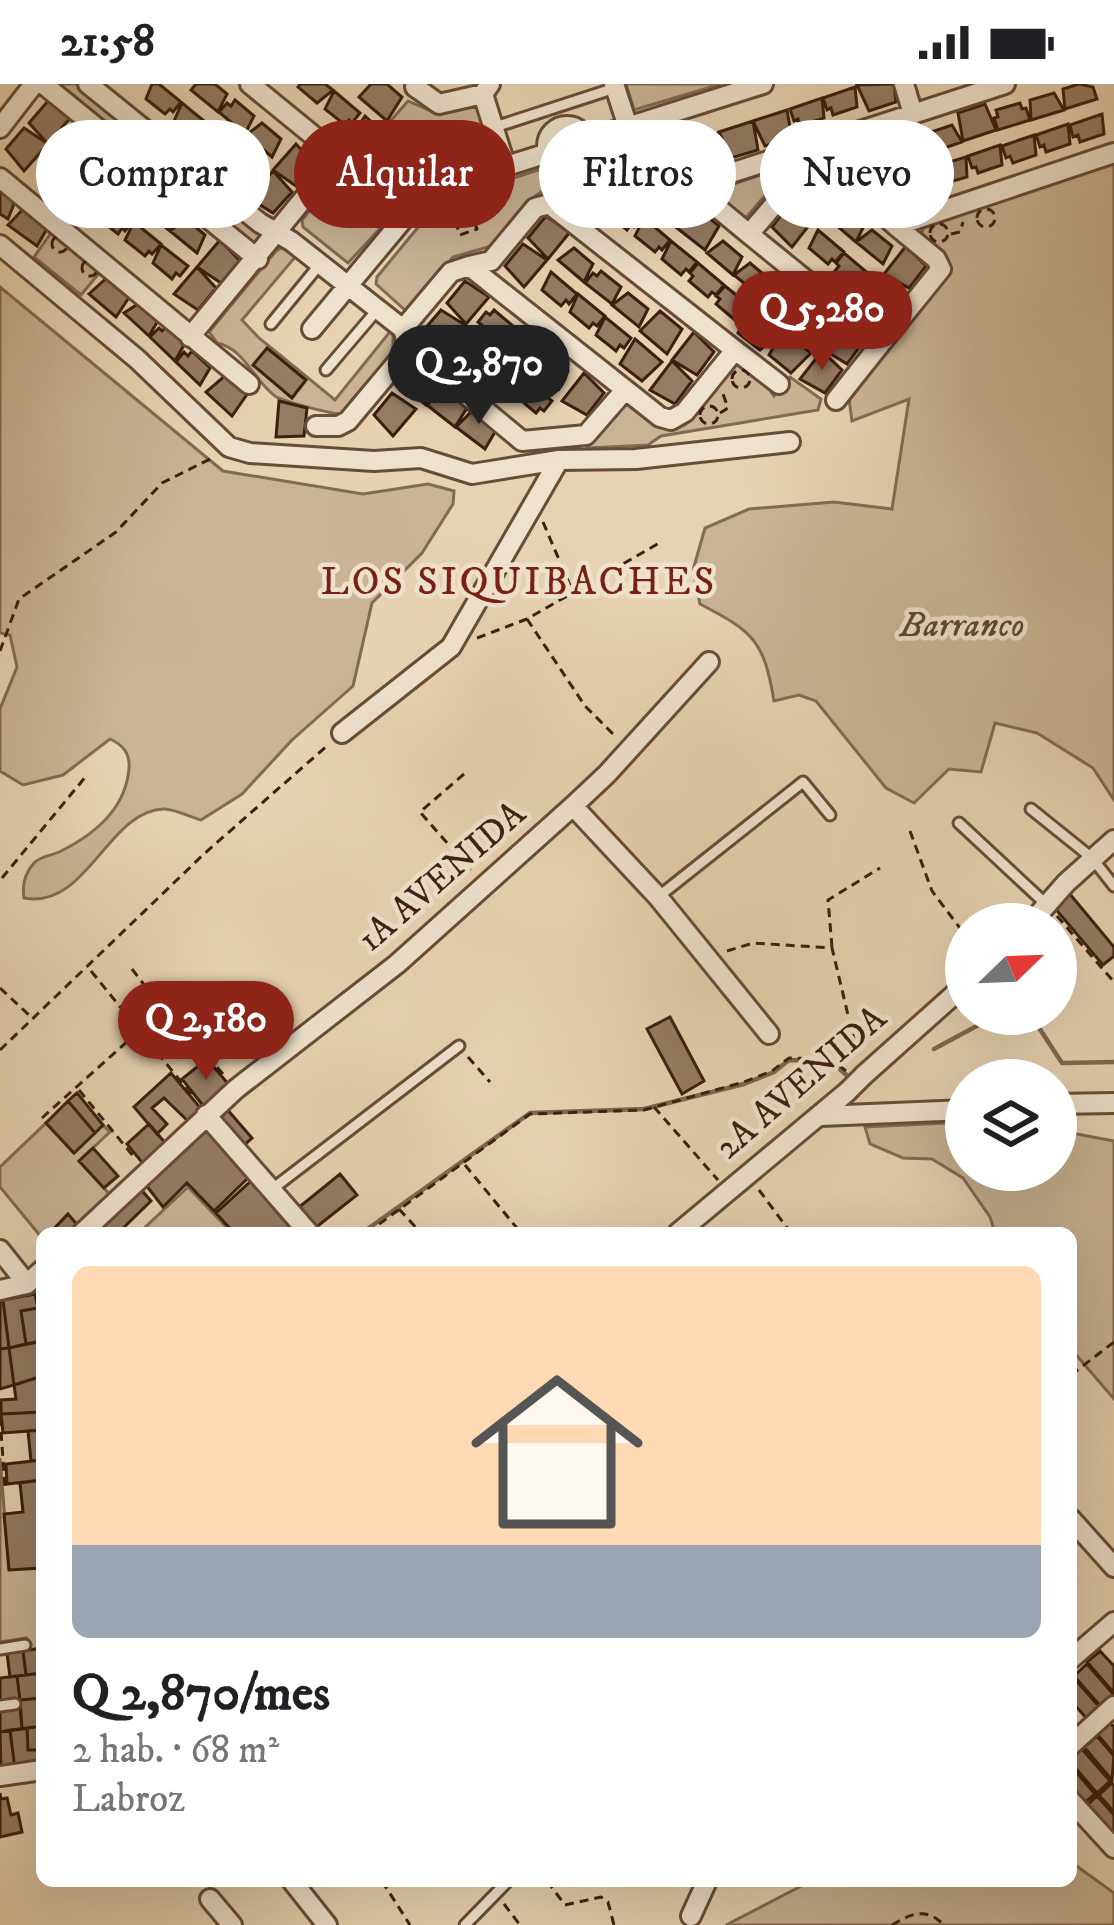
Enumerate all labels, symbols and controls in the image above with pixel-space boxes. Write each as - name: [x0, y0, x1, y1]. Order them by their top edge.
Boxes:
- text: 21:58: [60, 14, 155, 70]
- chip: Comprar: [36, 120, 270, 228]
- chip: Alquilar: [294, 120, 515, 228]
- chip: Filtros: [539, 120, 736, 228]
- chip: Nuevo: [760, 120, 954, 228]
- pin: Q 5,280: [711, 271, 933, 373]
- text: Q 5,280: [759, 285, 885, 334]
- pin: Q 2,870: [368, 325, 590, 427]
- text: Q 2,870: [415, 339, 543, 388]
- district label: LOS SIQUIBACHES: [321, 558, 717, 607]
- park label: Barranco: [898, 603, 1024, 648]
- street label: 1A AVENIDA: [349, 791, 536, 962]
- north arrow: [945, 903, 1077, 1035]
- map controls: [945, 903, 1077, 1191]
- pin: Q 2,180: [95, 981, 317, 1083]
- text: Q 2,180: [145, 995, 267, 1044]
- street label: 2A AVENIDA: [706, 996, 897, 1170]
- button: layers: [945, 1059, 1077, 1191]
- icon: home: [449, 1344, 665, 1560]
- text: Q 2,870/mes: [72, 1662, 330, 1726]
- text: 2 hab. · 68 m²: [72, 1726, 279, 1775]
- text: Labroz: [72, 1775, 185, 1824]

